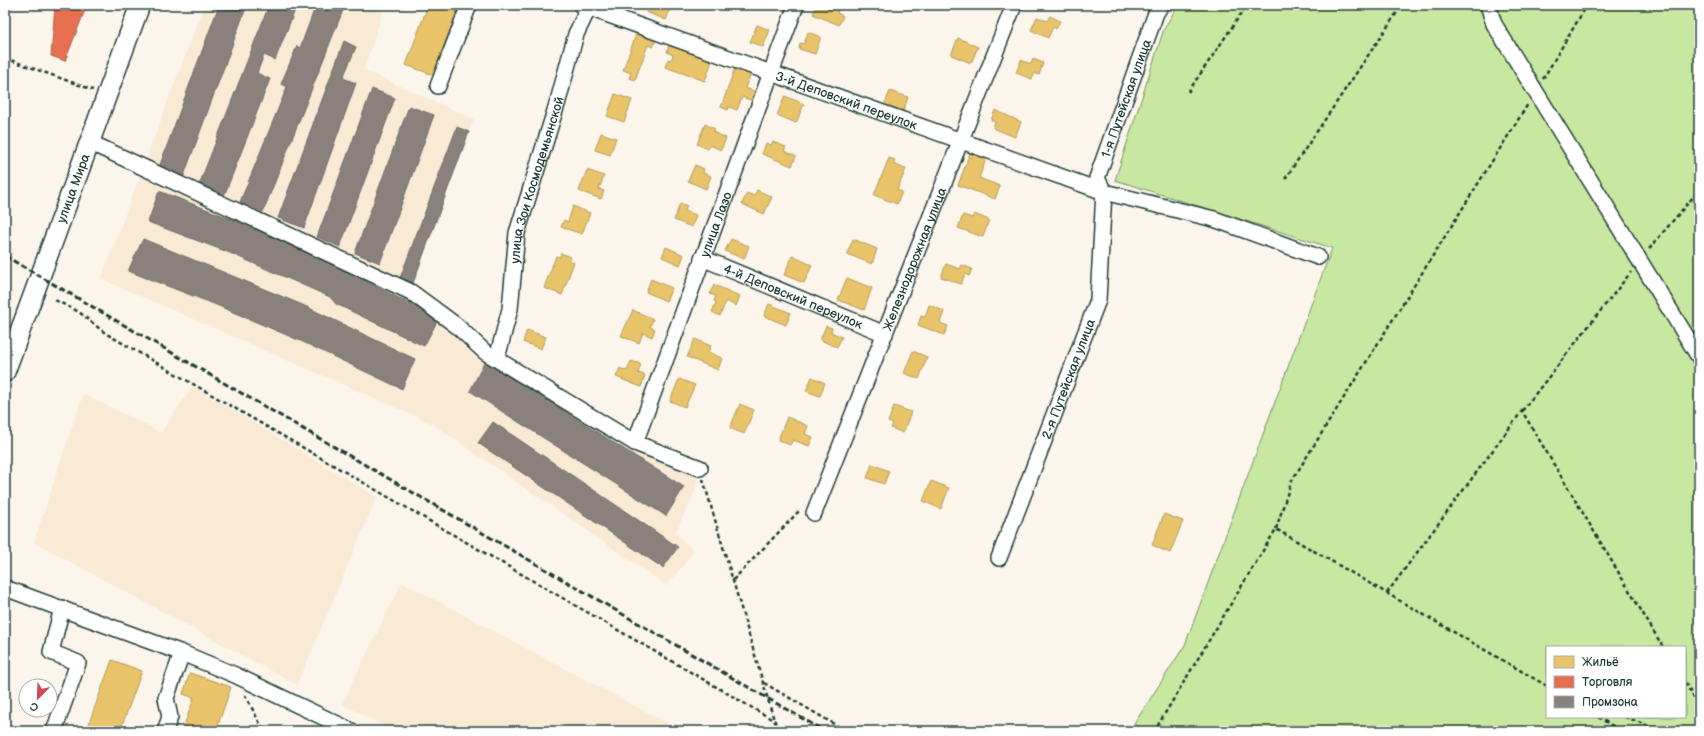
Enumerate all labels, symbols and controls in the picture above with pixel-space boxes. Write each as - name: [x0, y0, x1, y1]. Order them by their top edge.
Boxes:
- street label: 1-я Путейская улица: [1098, 37, 1155, 160]
- street label: 3-й Деповский переулок: [773, 68, 919, 134]
- street label: улица Зои Космодемьянской: [507, 95, 568, 264]
- street label: улица Мира: [54, 151, 94, 225]
- street label: Железнодорожная улица: [880, 185, 950, 333]
- street label: улица Лазо: [697, 190, 736, 260]
- street label: 4-й Деповский переулок: [721, 261, 865, 333]
- street label: 2-я Путейская улица: [1038, 317, 1099, 441]
- legend: [1546, 646, 1686, 718]
- text: Жильё: [1582, 655, 1619, 670]
- text: Торговля: [1582, 675, 1633, 690]
- north arrow: [18, 678, 58, 718]
- text: Промзона: [1582, 695, 1638, 710]
- text: С: [28, 699, 40, 714]

